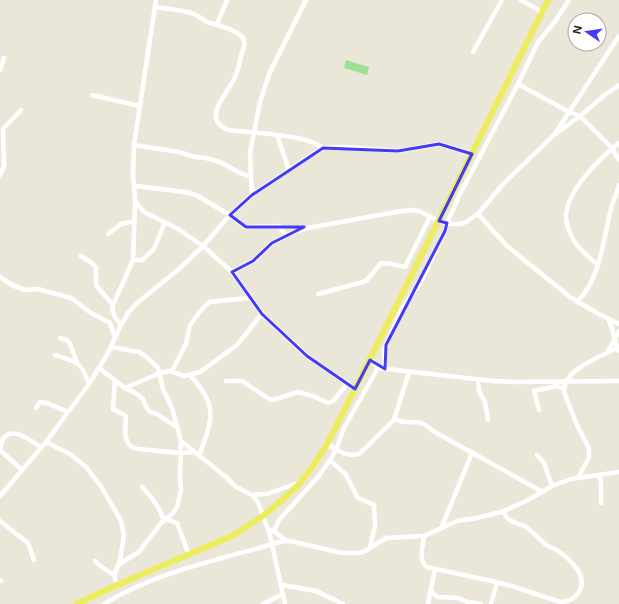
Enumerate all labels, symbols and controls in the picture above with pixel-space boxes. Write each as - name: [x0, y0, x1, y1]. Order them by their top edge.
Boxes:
- north arrow: [567, 12, 607, 52]
- text: N: [569, 24, 585, 35]

